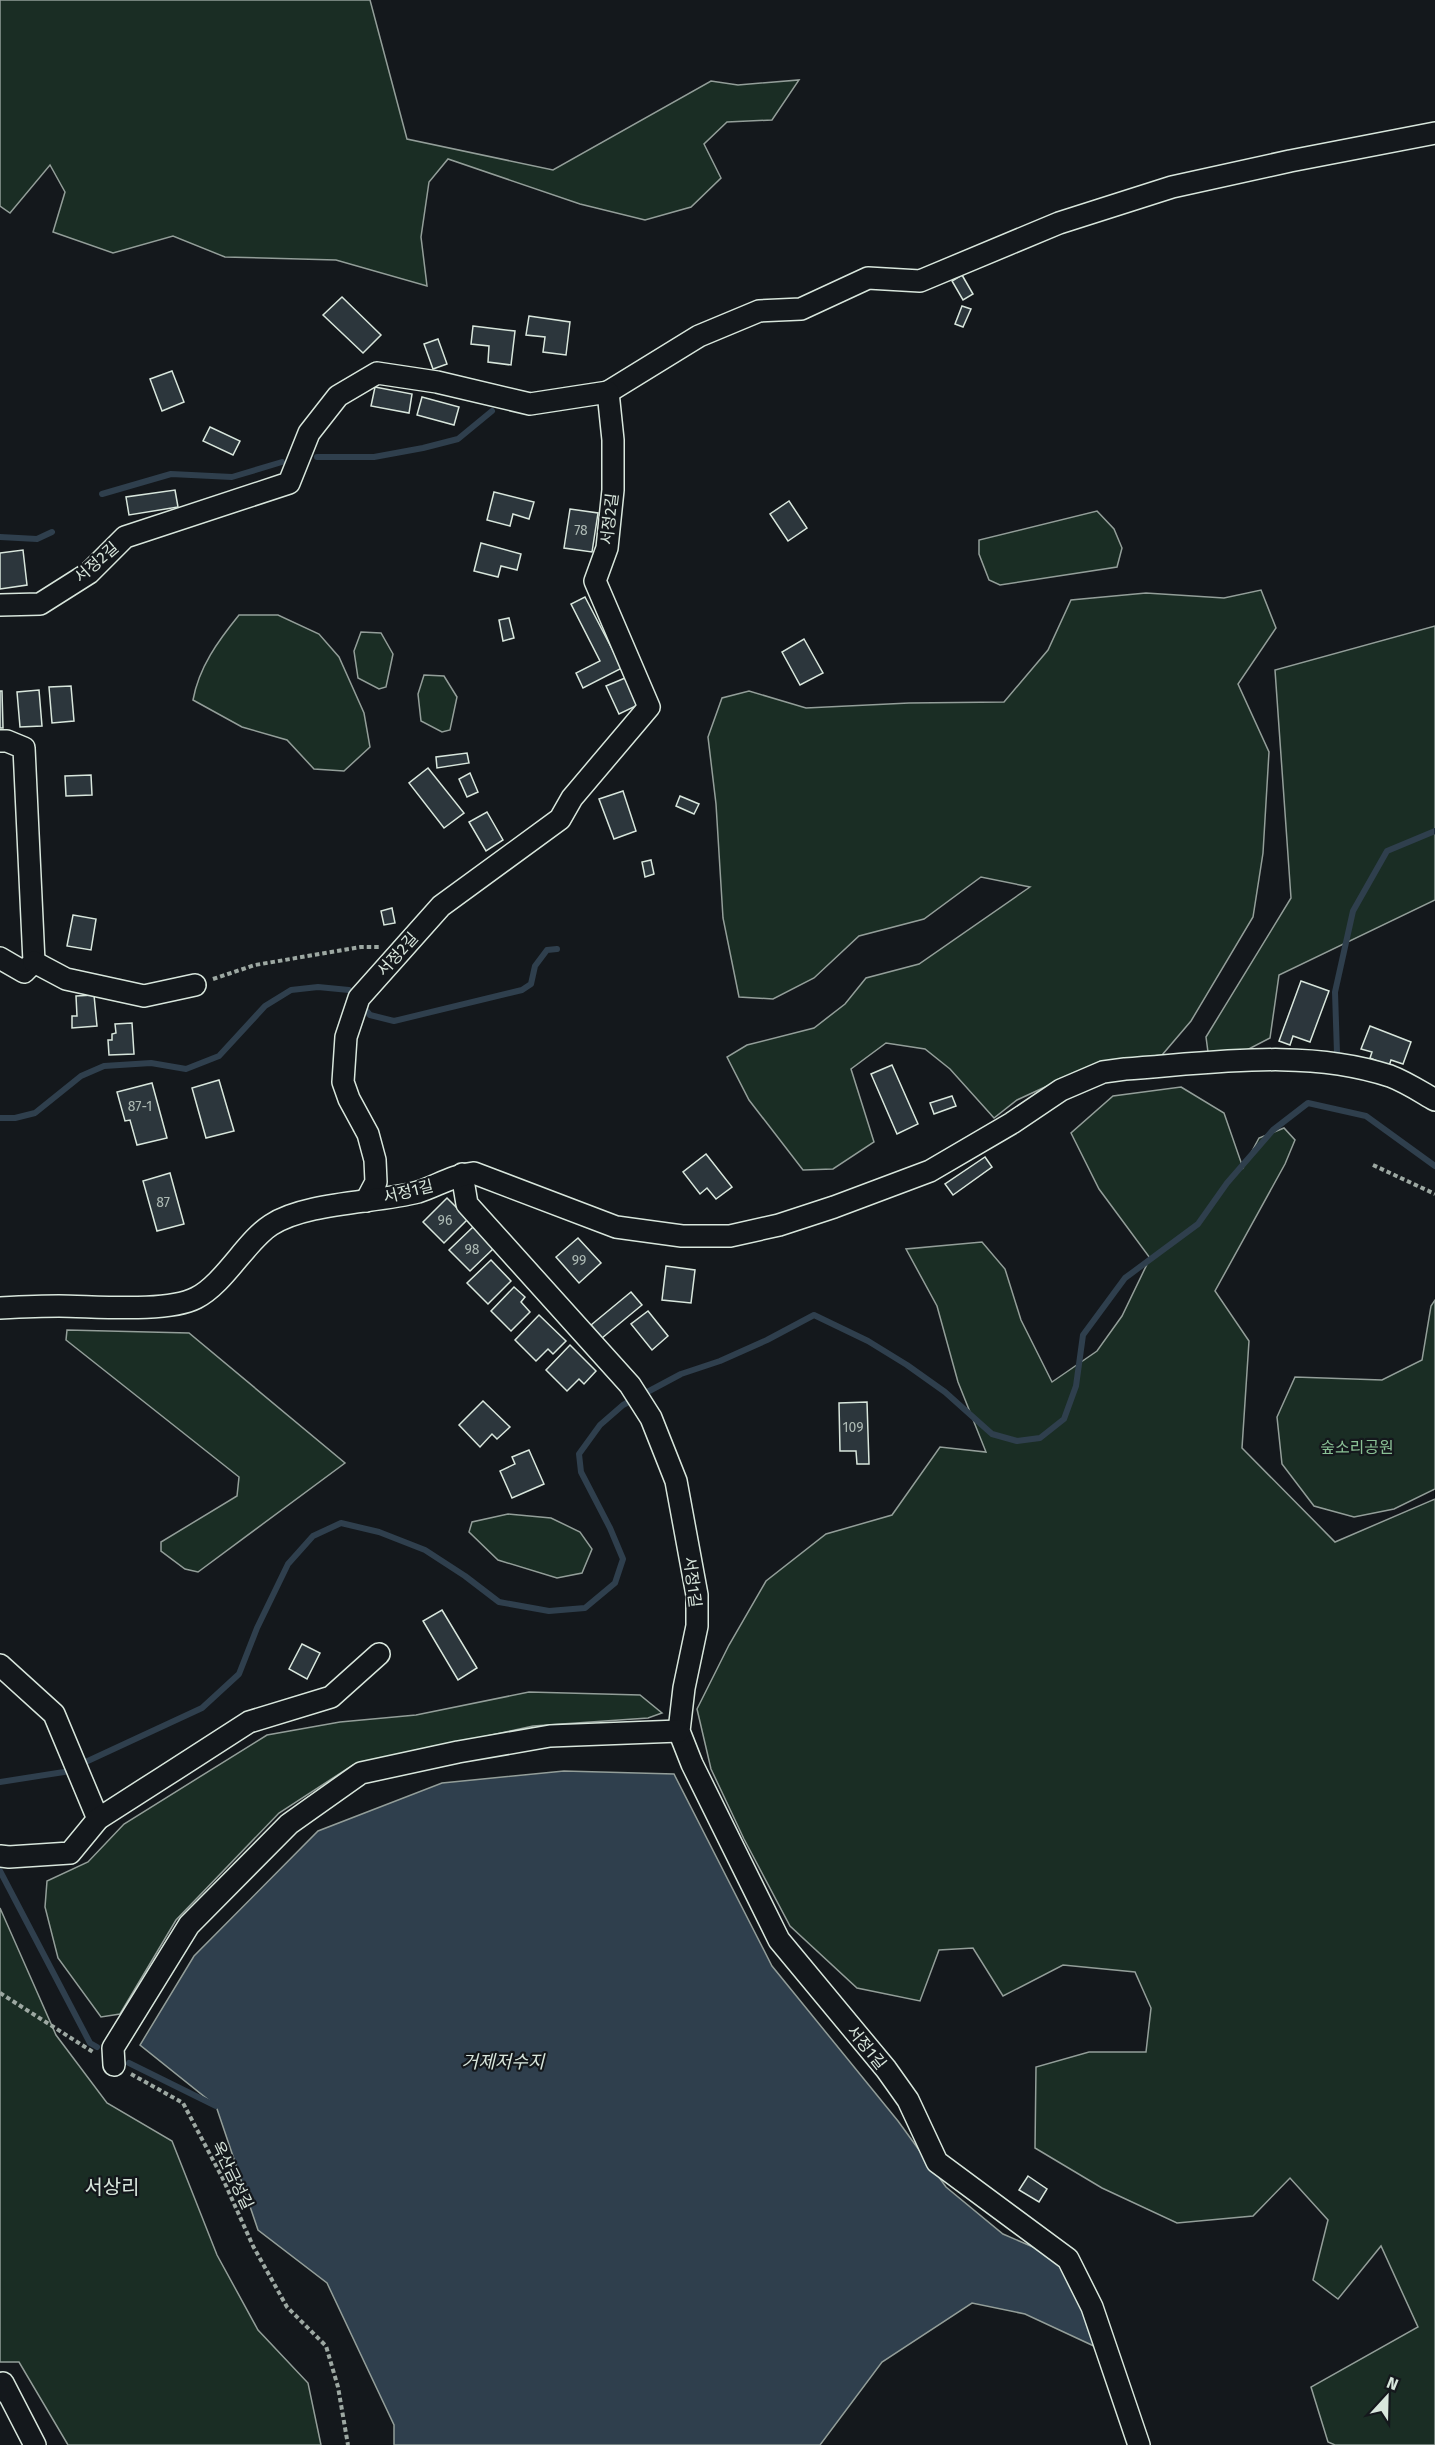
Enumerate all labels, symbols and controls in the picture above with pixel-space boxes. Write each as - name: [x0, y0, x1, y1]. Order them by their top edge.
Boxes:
- street label: 서정2길: [597, 492, 622, 546]
- house number: 78: [574, 522, 588, 539]
- street label: 서정2길: [70, 538, 122, 587]
- street label: 서정2길: [373, 929, 422, 980]
- house number: 87-1: [128, 1098, 152, 1115]
- street label: 서정1길: [381, 1176, 435, 1207]
- house number: 87: [156, 1194, 170, 1211]
- house number: 96: [438, 1212, 452, 1229]
- house number: 98: [464, 1241, 480, 1258]
- house number: 99: [572, 1252, 586, 1269]
- house number: 109: [842, 1419, 864, 1436]
- park label: 숲소리공원: [1320, 1438, 1394, 1457]
- street label: 서정1길: [680, 1556, 705, 1609]
- street label: 서정1길: [843, 2021, 890, 2073]
- water label: 거제저수지: [462, 2051, 546, 2073]
- street label: 옥산금성길: [208, 2138, 257, 2212]
- district label: 서상리: [84, 2175, 140, 2199]
- north arrow: [1357, 2367, 1417, 2427]
- text: N: [1384, 2373, 1401, 2394]

